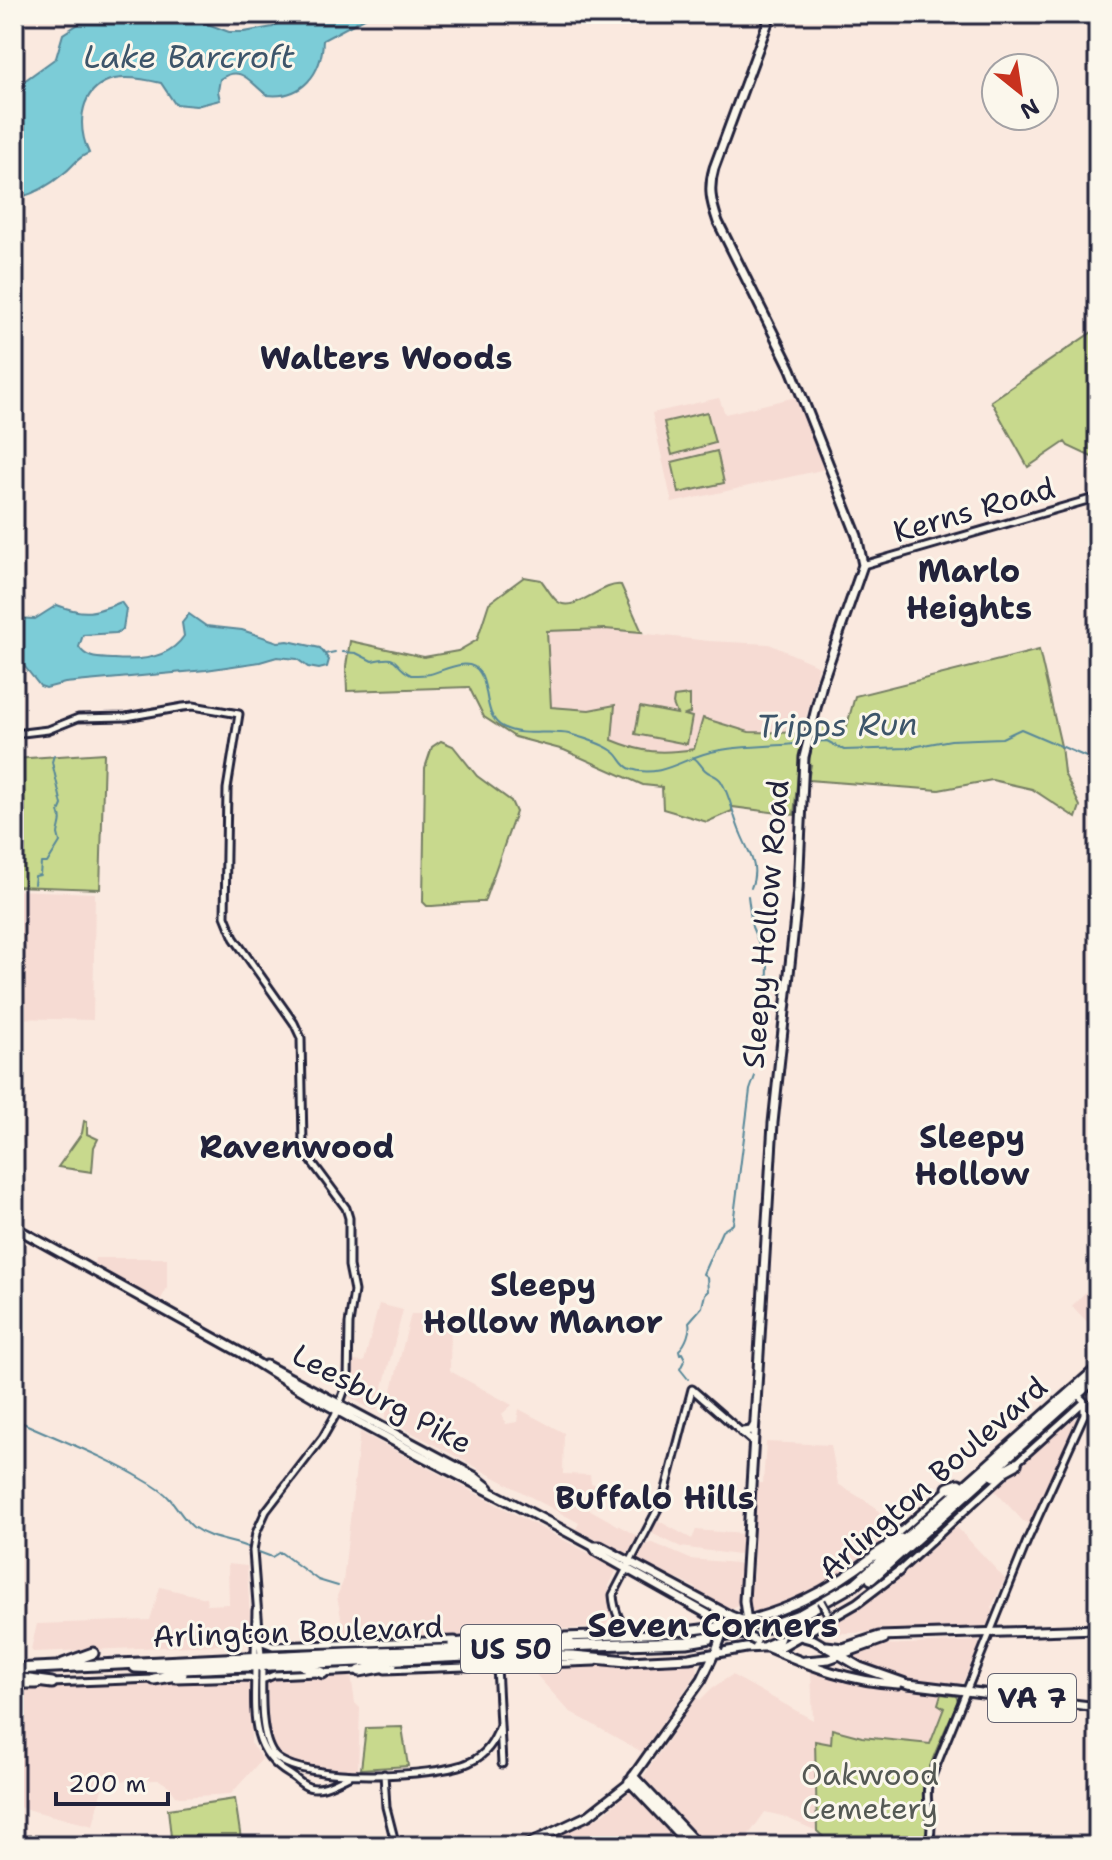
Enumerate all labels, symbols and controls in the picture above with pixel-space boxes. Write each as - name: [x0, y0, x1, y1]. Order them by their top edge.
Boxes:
- water label: Lake Barcroft: [83, 35, 295, 78]
- north arrow: [980, 52, 1060, 132]
- text: N: [1015, 92, 1045, 126]
- district label: Walters Woods: [260, 336, 512, 379]
- street label: Kerns Road: [888, 467, 1059, 552]
- district label: Marlo Heights: [906, 549, 1032, 629]
- water label: Tripps Run: [756, 702, 918, 747]
- street label: Sleepy Hollow Road: [732, 778, 799, 1070]
- district label: Sleepy Hollow: [915, 1115, 1030, 1195]
- district label: Ravenwood: [199, 1125, 395, 1168]
- district label: Sleepy Hollow Manor: [423, 1263, 663, 1343]
- street label: Leesburg Pike: [285, 1334, 479, 1463]
- street label: Arlington Boulevard: [809, 1367, 1056, 1589]
- district label: Buffalo Hills: [555, 1476, 755, 1519]
- district label: Seven Corners: [587, 1602, 839, 1648]
- street label: Arlington Boulevard: [152, 1606, 444, 1657]
- road number: US 50: [461, 1625, 561, 1673]
- road number: VA 7: [988, 1674, 1076, 1722]
- park label: Oakwood Cemetery: [801, 1754, 939, 1829]
- scale bar: [56, 1756, 168, 1806]
- text: 200 m: [68, 1768, 146, 1800]

